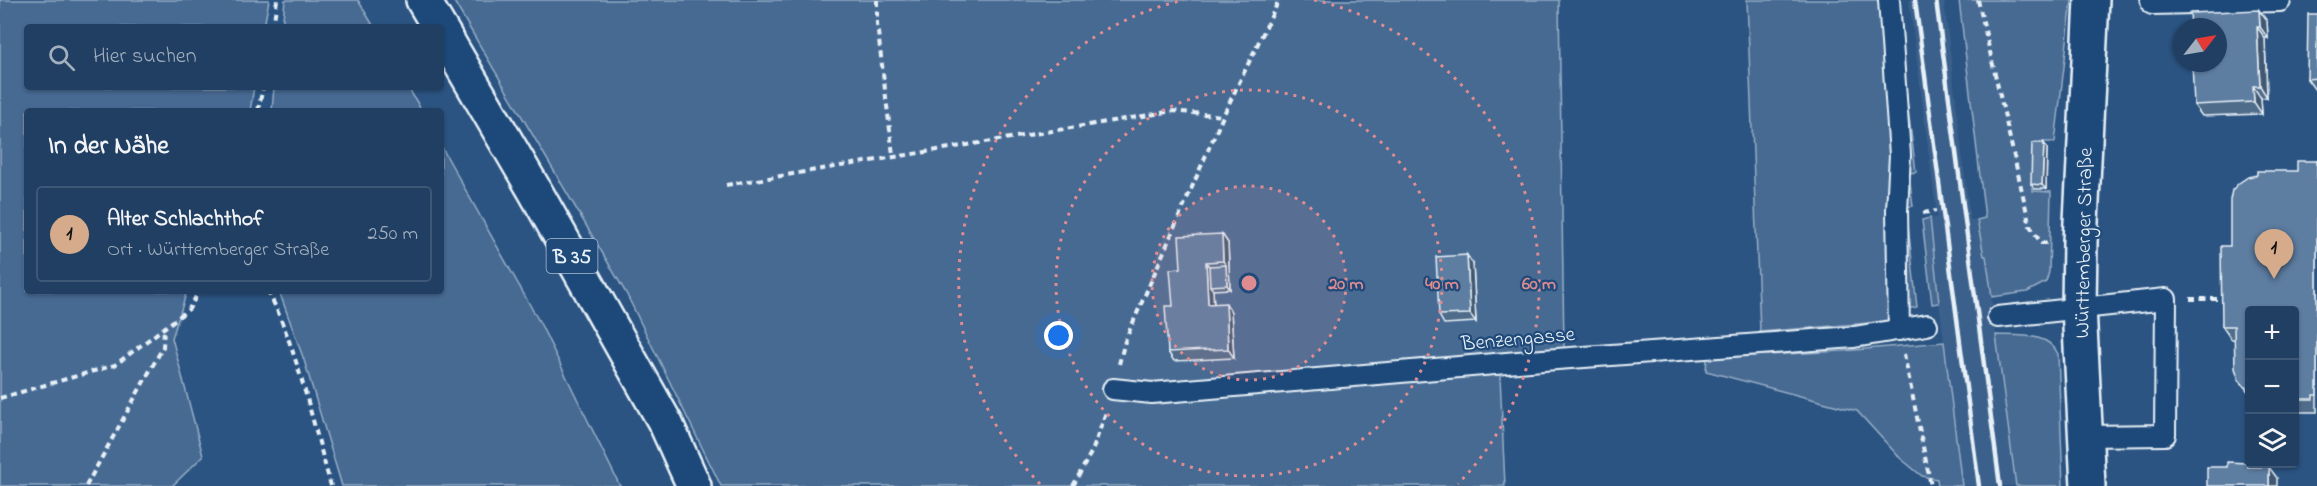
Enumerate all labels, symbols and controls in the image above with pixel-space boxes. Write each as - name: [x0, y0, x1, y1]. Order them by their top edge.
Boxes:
- north arrow: [2173, 18, 2227, 72]
- search box: [24, 24, 444, 90]
- icon: search: [45, 41, 78, 74]
- text: Hier suchen: [93, 41, 197, 73]
- text: In der Nähe: [48, 128, 169, 166]
- street label: Württemberger Straße: [2068, 147, 2104, 339]
- text: Alter Schlachthof: [107, 204, 263, 236]
- text: 1: [66, 220, 73, 249]
- text: 250 m: [367, 220, 418, 249]
- pin: 1: [2254, 230, 2294, 279]
- text: Ort · Württemberger Straße: [107, 236, 329, 265]
- road number: B 35: [546, 239, 598, 273]
- text: 20 m: [1327, 272, 1364, 298]
- text: 40 m: [1425, 272, 1459, 298]
- text: 60 m: [1522, 272, 1556, 298]
- centre of rings: [1239, 273, 1259, 293]
- map controls: [2245, 306, 2299, 468]
- button: +: [2245, 306, 2299, 360]
- street label: Benzengasse: [1459, 320, 1577, 362]
- your location: [1044, 321, 1073, 350]
- button: −: [2245, 360, 2299, 414]
- button: layers: [2245, 414, 2299, 468]

